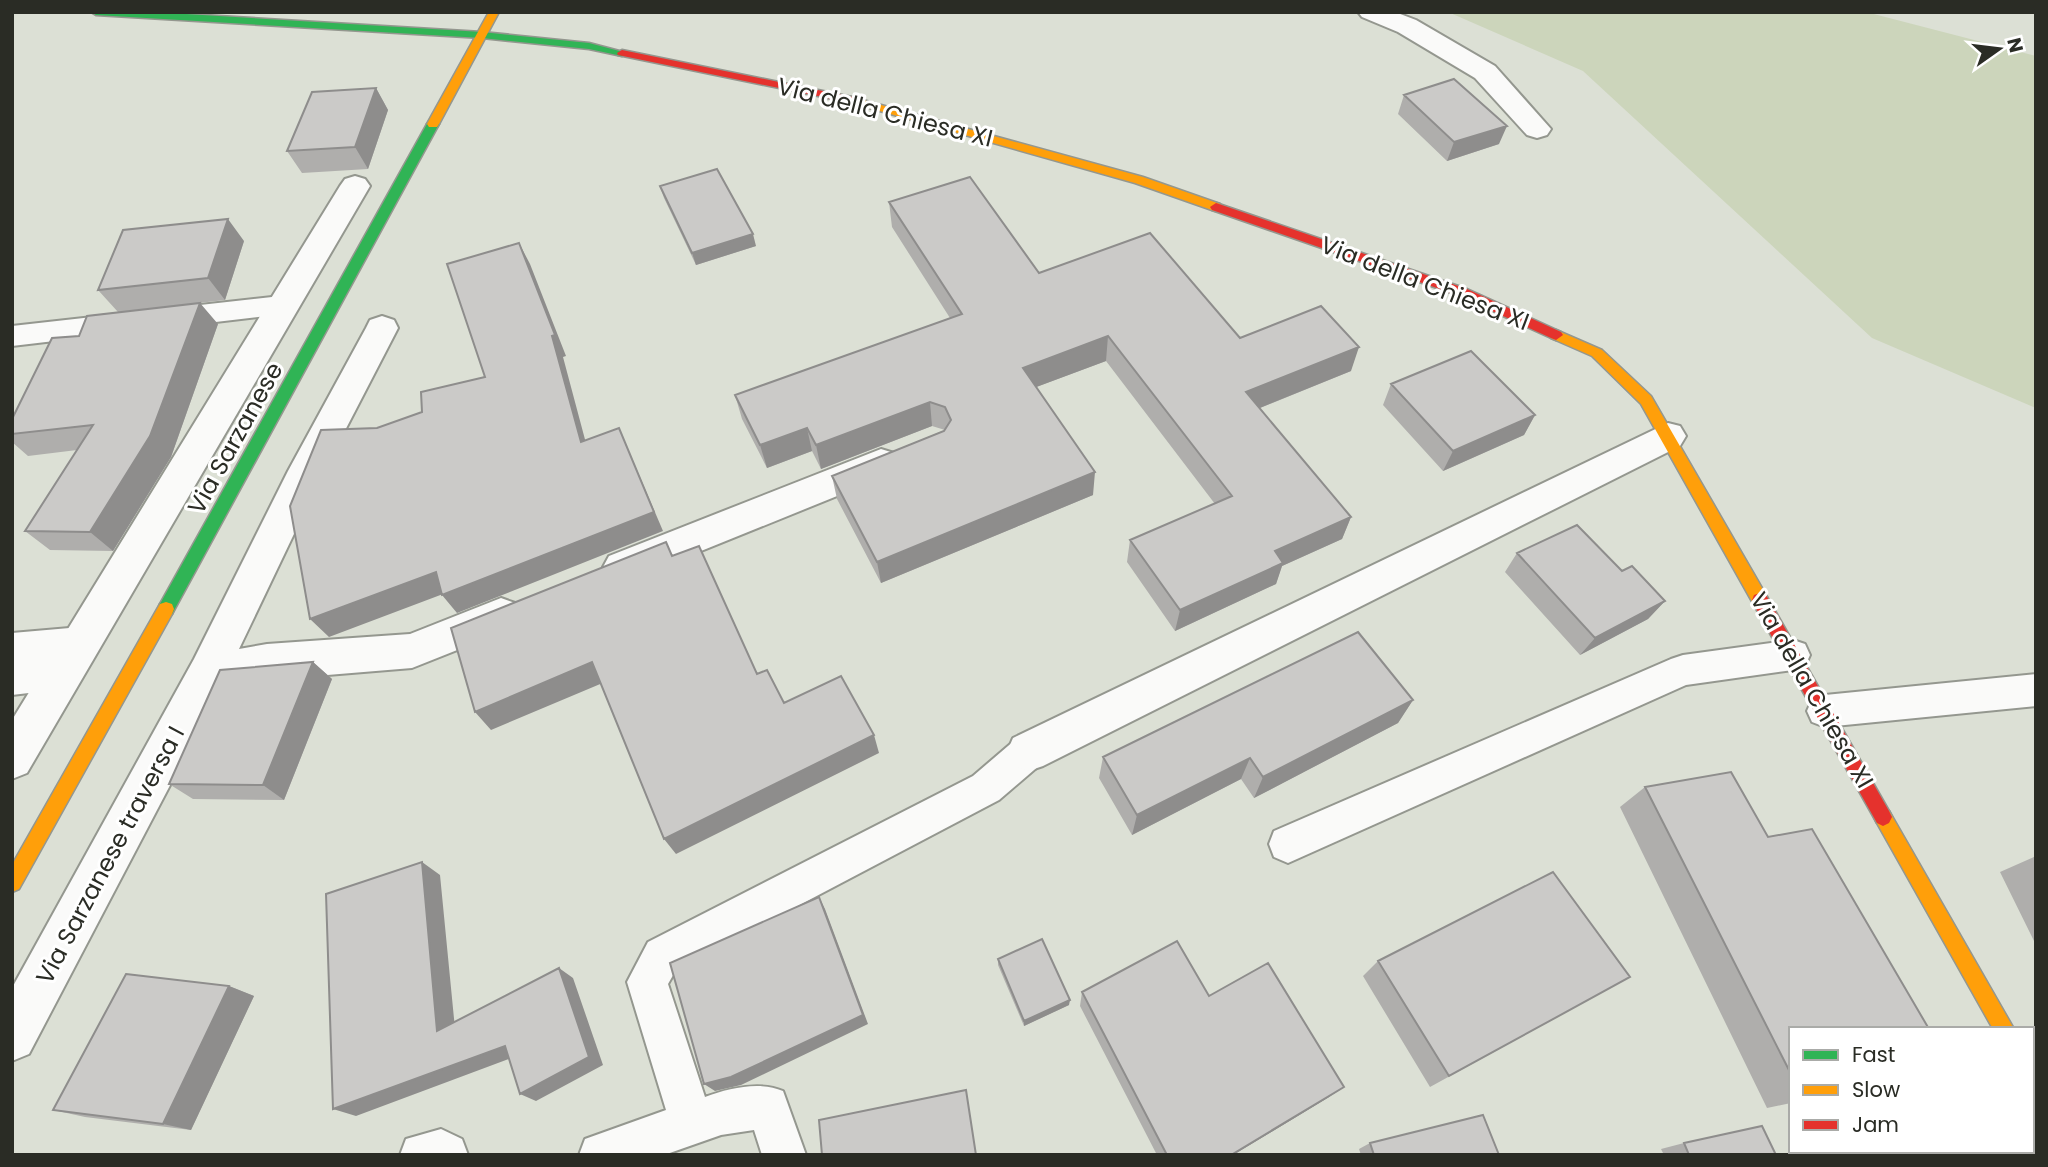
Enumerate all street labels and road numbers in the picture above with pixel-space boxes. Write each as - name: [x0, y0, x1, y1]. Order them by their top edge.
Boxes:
- street label: Via della Chiesa XI: [774, 69, 996, 155]
- street label: Via della Chiesa XI: [1316, 228, 1534, 338]
- street label: Via Sarzanese: [180, 356, 290, 520]
- street label: Via della Chiesa XI: [1742, 586, 1882, 794]
- street label: Via Sarzanese traversa I: [28, 720, 192, 990]

